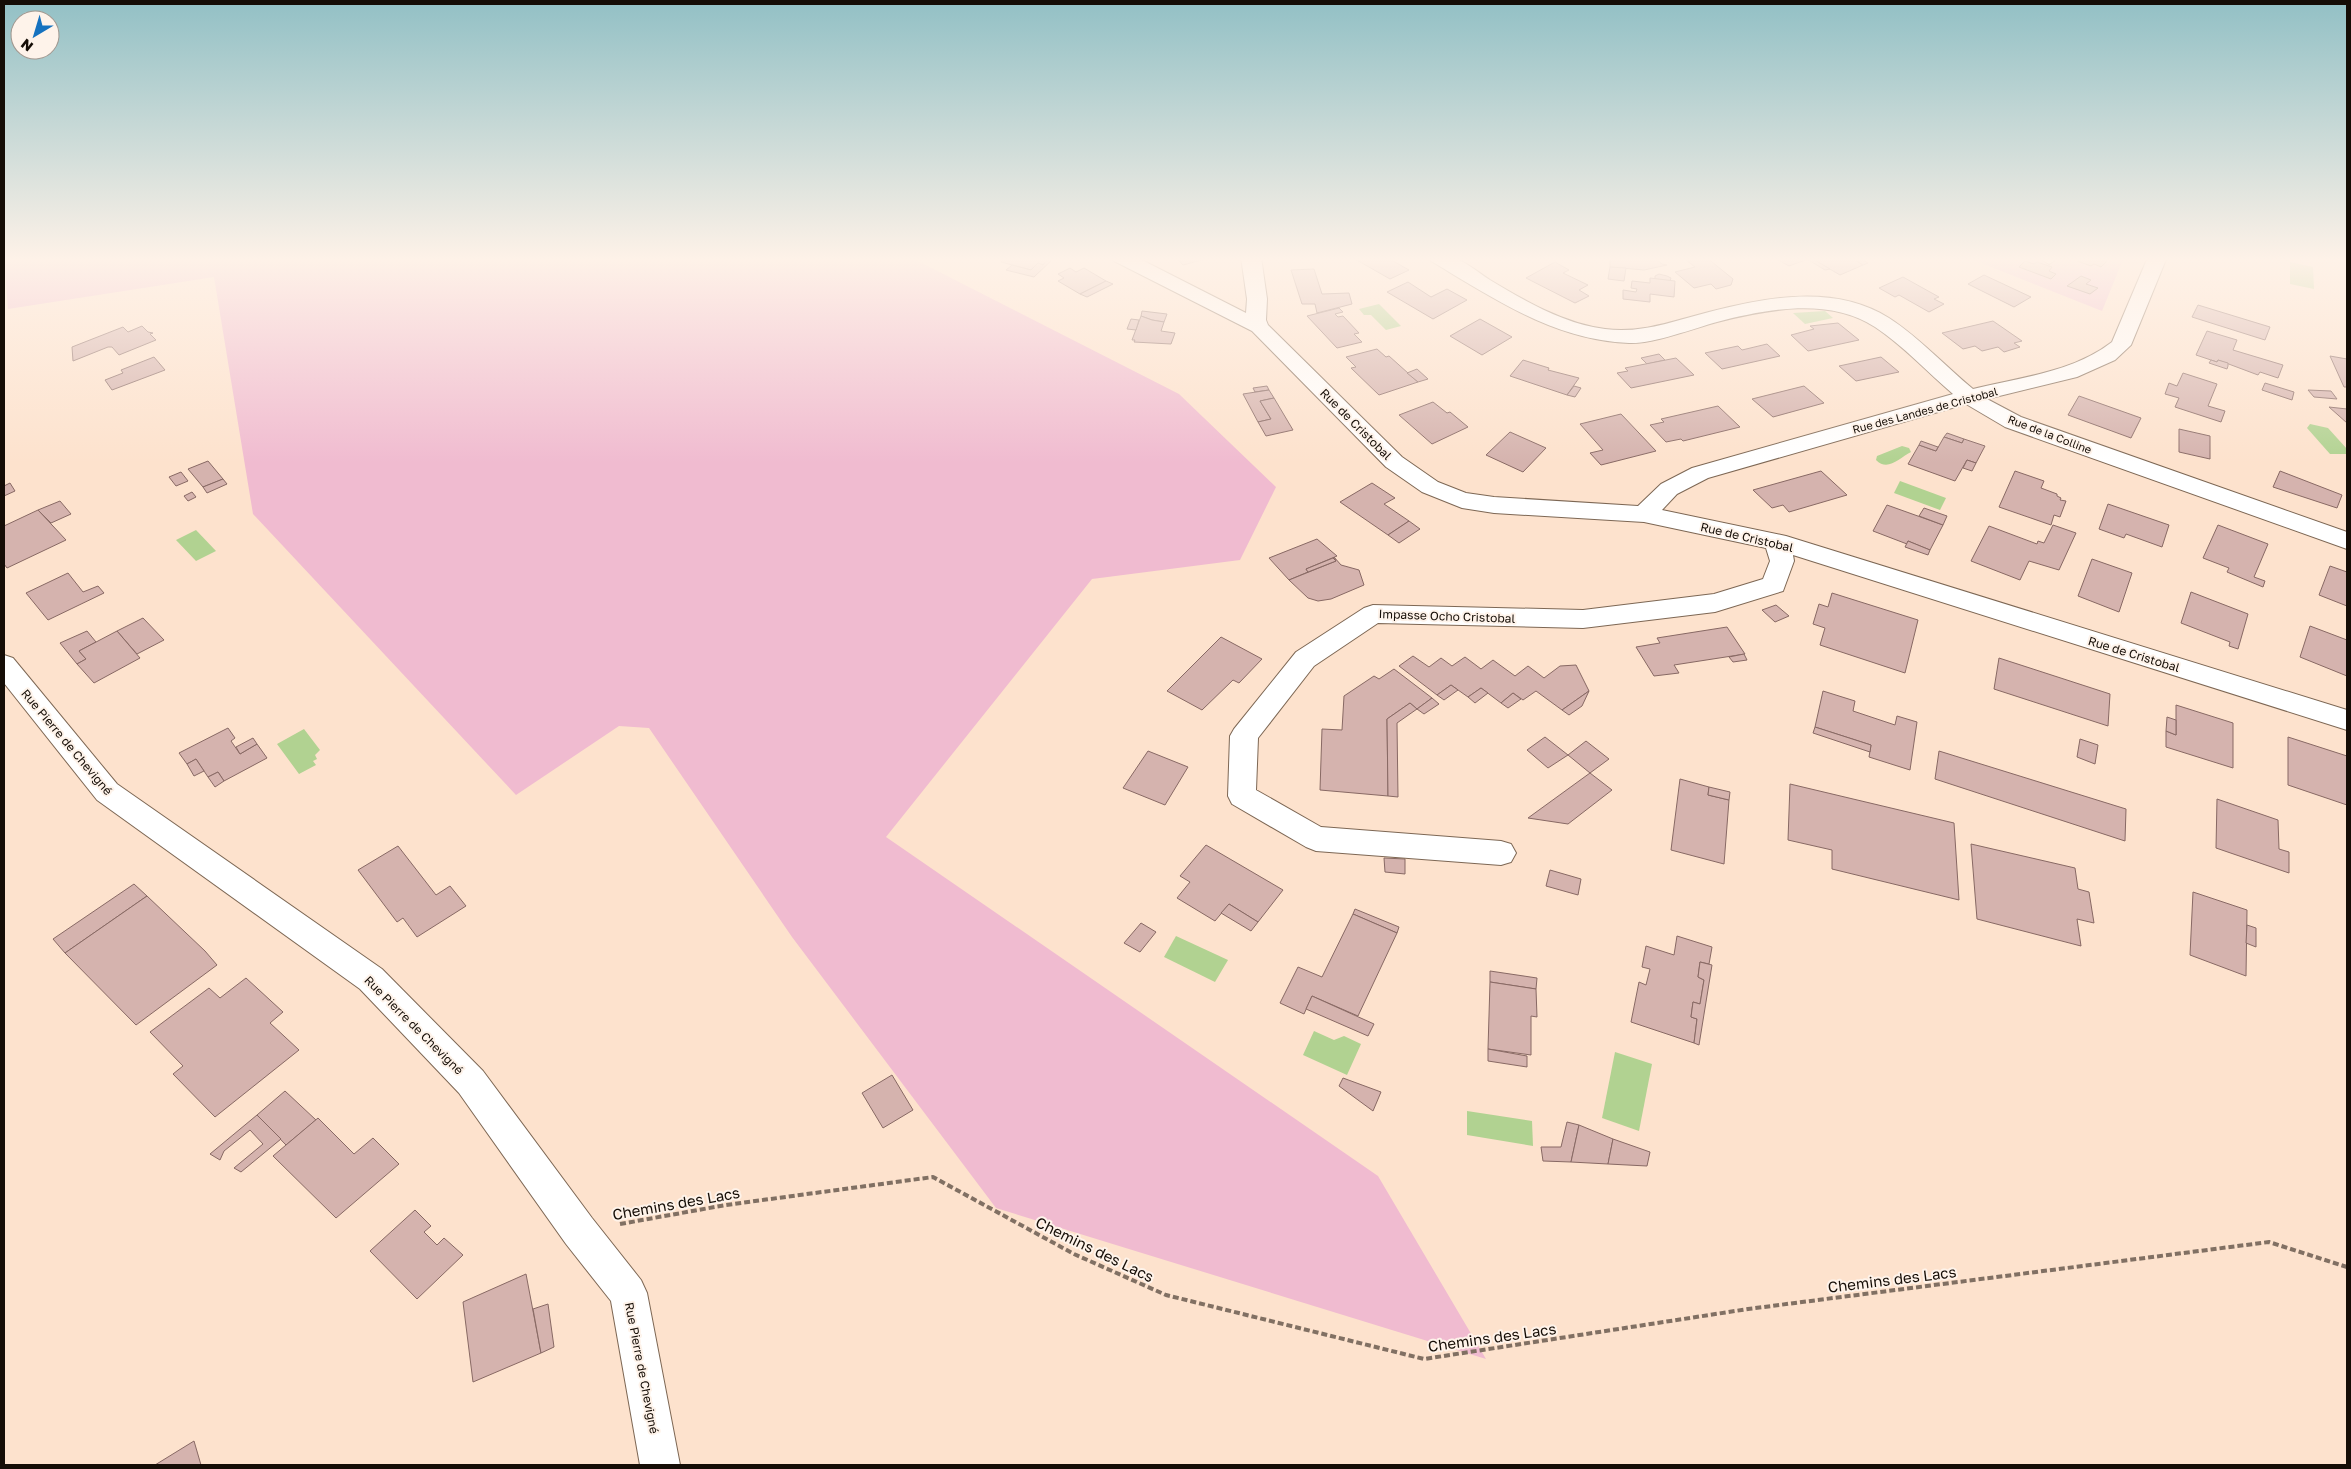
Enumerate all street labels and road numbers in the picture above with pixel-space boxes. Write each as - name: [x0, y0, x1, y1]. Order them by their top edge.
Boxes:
- street label: Rue des Landes de Cristobal: [1851, 384, 1999, 436]
- street label: Rue de Cristobal: [1317, 385, 1395, 463]
- street label: Rue de la Colline: [2006, 412, 2094, 456]
- street label: Rue de Cristobal: [1699, 519, 1795, 555]
- street label: Impasse Ocho Cristobal: [1378, 606, 1516, 626]
- street label: Rue de Cristobal: [2086, 633, 2182, 675]
- street label: Rue Pierre de Chevigné: [18, 686, 116, 798]
- street label: Rue Pierre de Chevigné: [361, 972, 467, 1078]
- street label: Chemins des Lacs: [611, 1183, 741, 1223]
- street label: Chemins des Lacs: [1033, 1213, 1157, 1285]
- street label: Chemins des Lacs: [1827, 1262, 1957, 1296]
- street label: Rue Pierre de Chevigné: [622, 1301, 662, 1435]
- street label: Chemins des Lacs: [1427, 1319, 1557, 1355]

